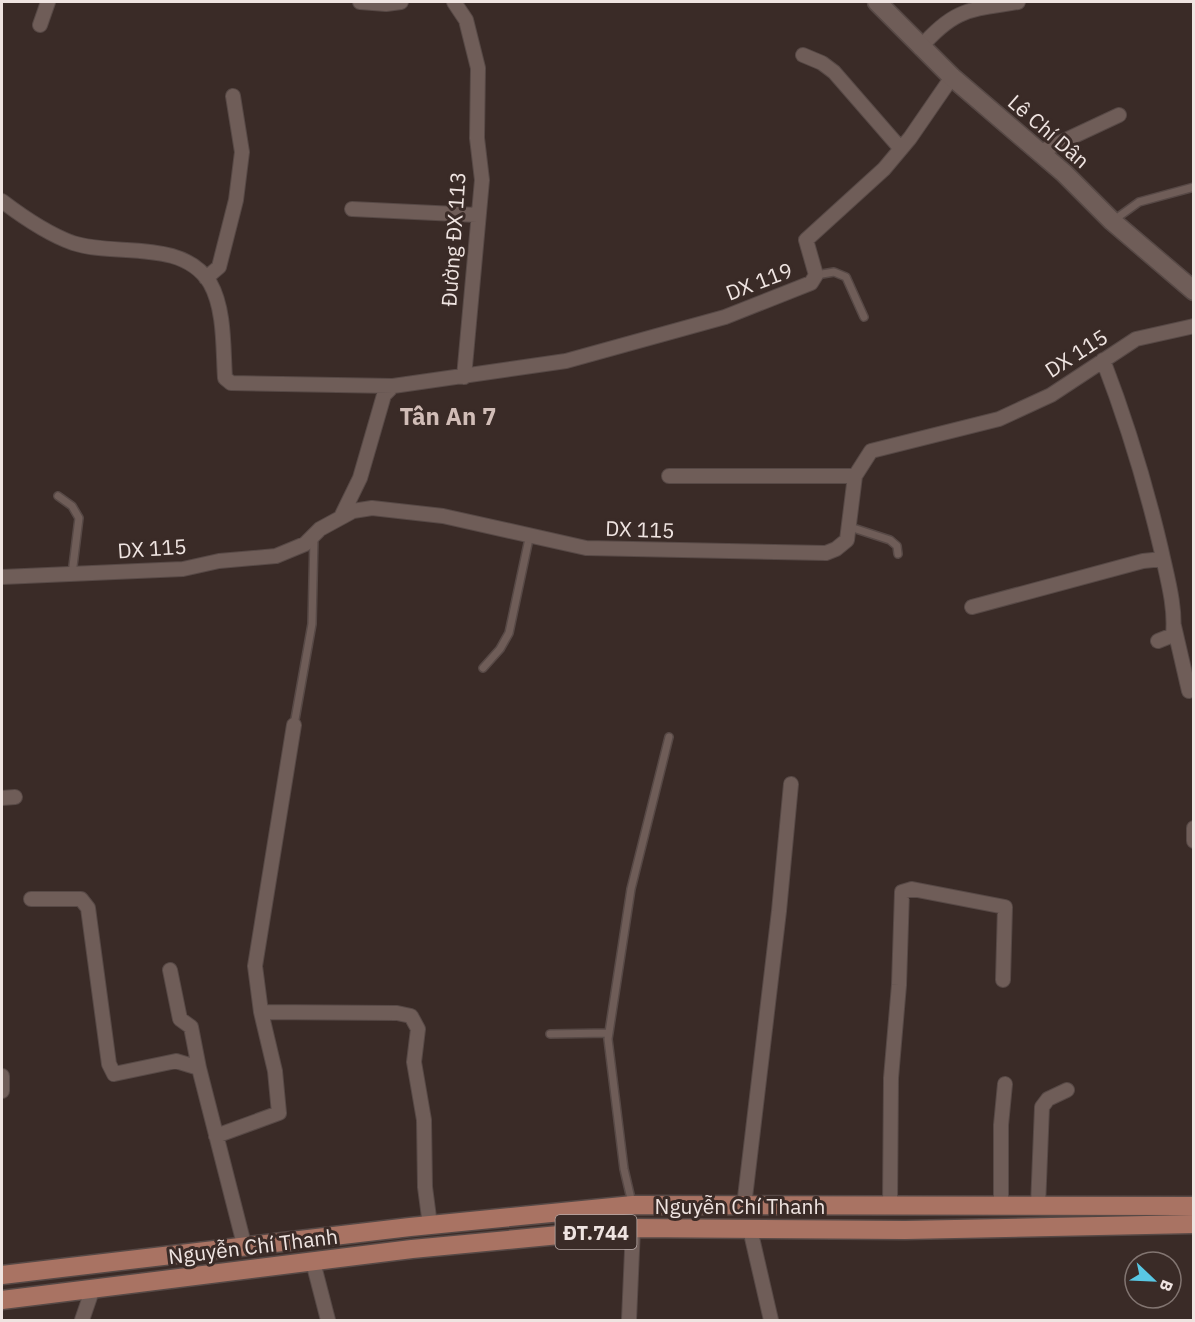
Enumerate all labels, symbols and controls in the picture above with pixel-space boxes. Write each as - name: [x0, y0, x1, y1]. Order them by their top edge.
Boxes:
- street label: Lê Chí Dân: [1002, 88, 1096, 174]
- street label: Đường ĐX 113: [434, 171, 472, 307]
- street label: DX 119: [722, 255, 796, 307]
- street label: DX 115: [1039, 322, 1113, 384]
- district label: Tân An 7: [400, 400, 496, 432]
- street label: DX 115: [605, 514, 675, 544]
- street label: DX 115: [116, 532, 188, 564]
- street label: Nguyễn Chí Thanh: [655, 1192, 825, 1220]
- road number: ĐT.744: [556, 1215, 636, 1249]
- street label: Nguyễn Chí Thanh: [167, 1222, 339, 1270]
- north arrow: [1123, 1250, 1183, 1310]
- text: B: [1155, 1277, 1178, 1295]

